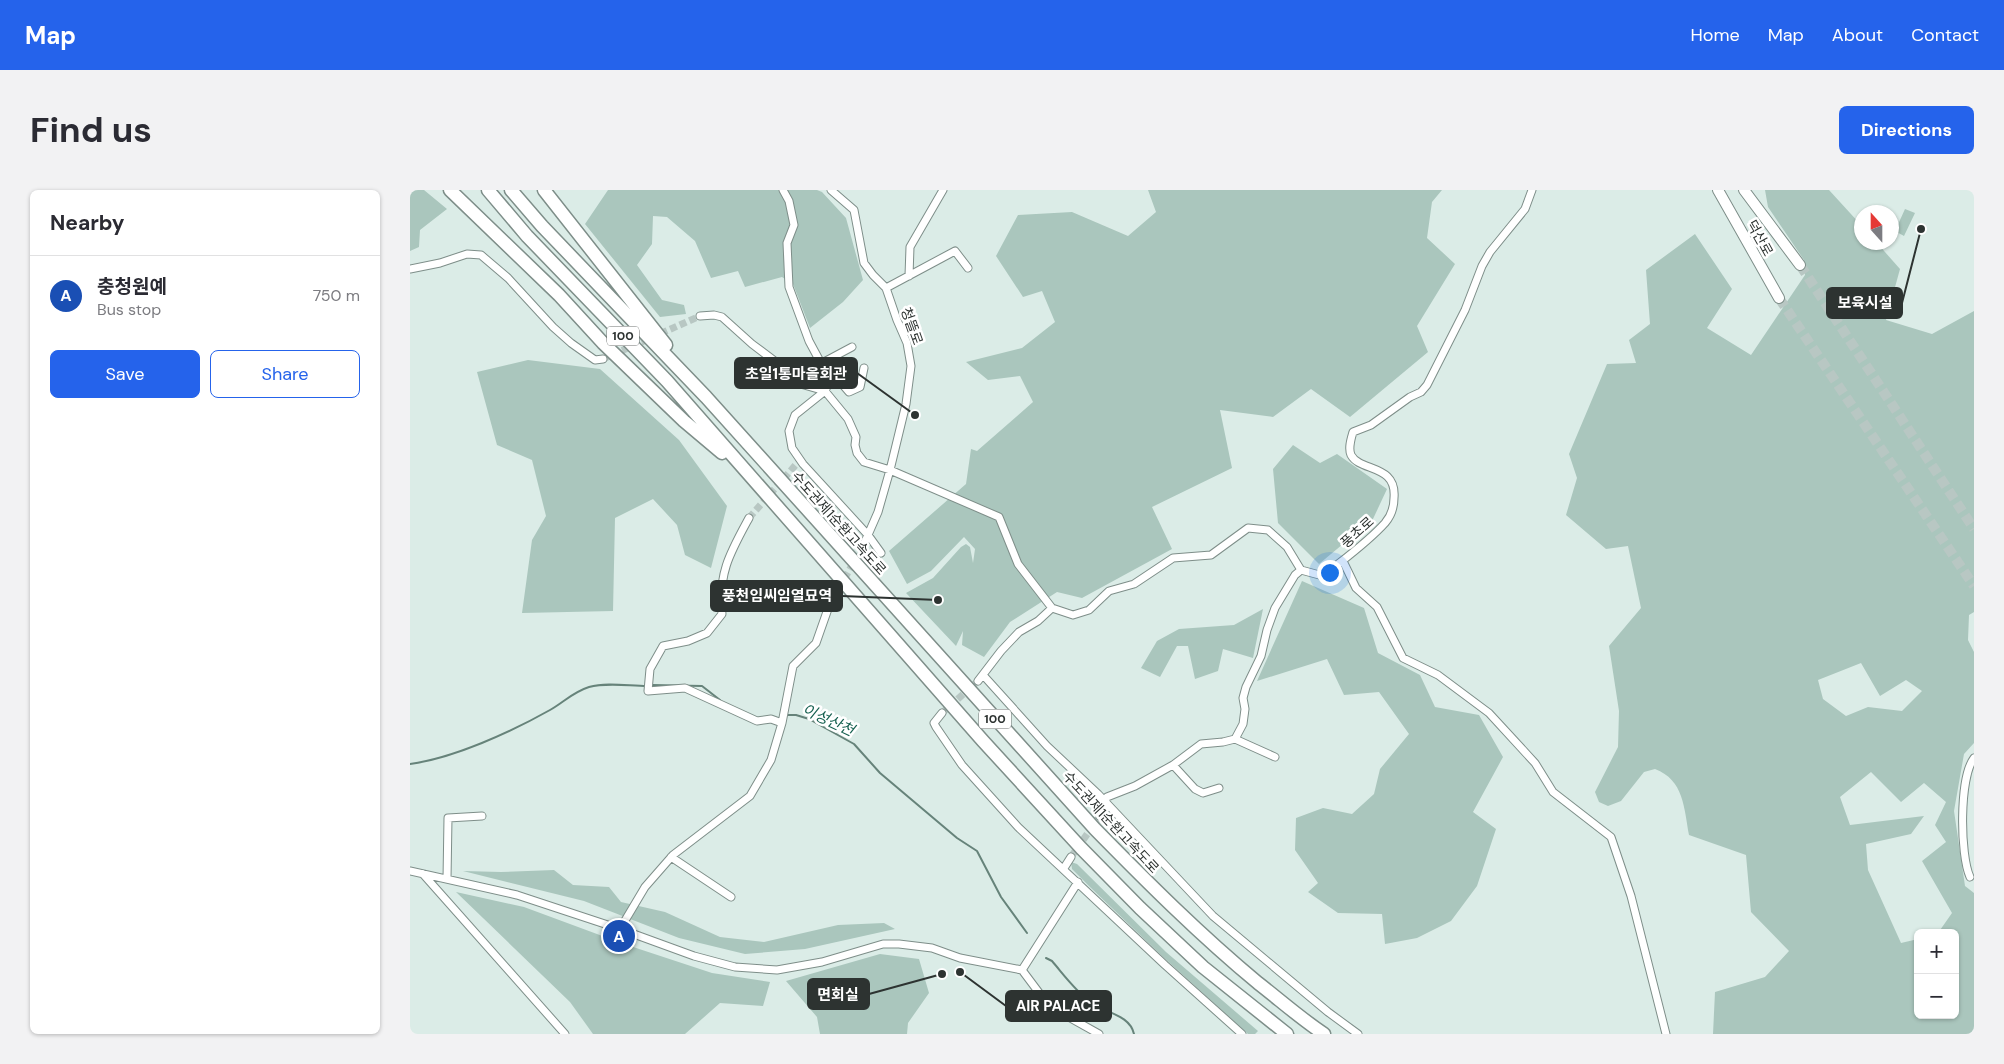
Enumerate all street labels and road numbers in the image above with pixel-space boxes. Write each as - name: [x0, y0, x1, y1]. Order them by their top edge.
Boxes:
- street label: 덕산로: [1743, 217, 1777, 259]
- street label: 청뜰로: [897, 305, 927, 347]
- road number: 100: [607, 326, 639, 346]
- street label: 수도권제1순환고속도로: [788, 467, 890, 579]
- street label: 풍초로: [1337, 512, 1377, 552]
- road number: 100: [979, 710, 1011, 728]
- street label: 수도권제1순환고속도로: [1059, 767, 1163, 877]

